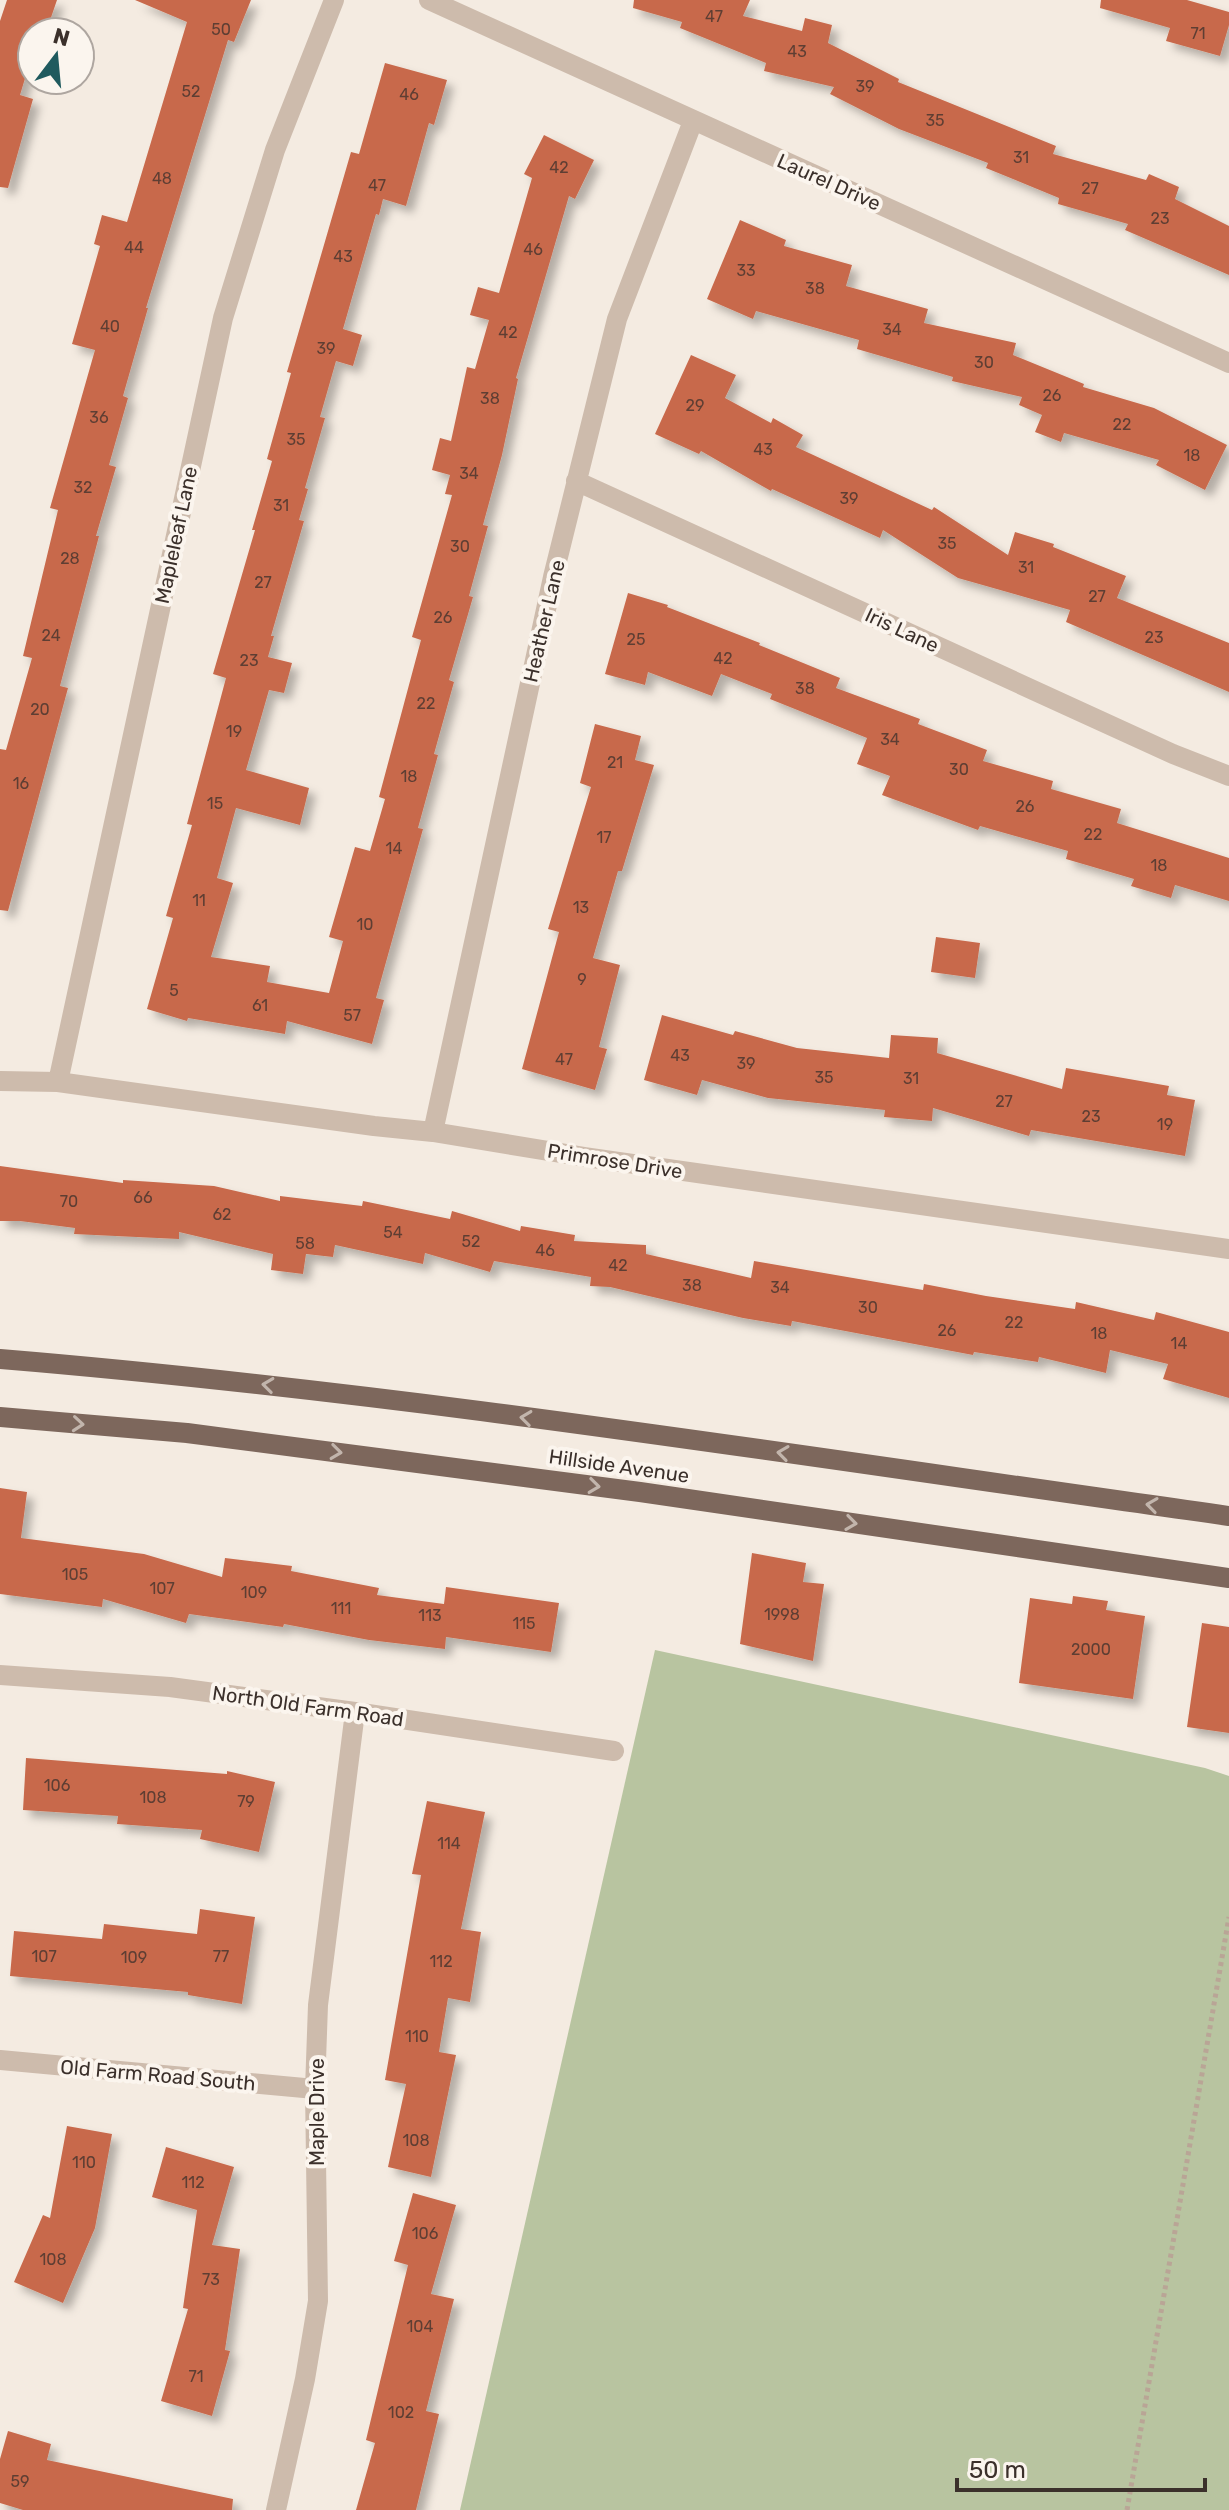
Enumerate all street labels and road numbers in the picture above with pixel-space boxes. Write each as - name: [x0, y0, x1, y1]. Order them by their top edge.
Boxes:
- street label: Laurel Drive: [773, 148, 885, 216]
- street label: Mapleleaf Lane: [150, 464, 202, 606]
- street label: Heather Lane: [518, 557, 570, 685]
- street label: Iris Lane: [861, 603, 943, 657]
- street label: Primrose Drive: [546, 1138, 684, 1184]
- street label: Hillside Avenue: [547, 1444, 691, 1488]
- street label: North Old Farm Road: [211, 1681, 405, 1731]
- street label: Old Farm Road South: [59, 2055, 257, 2095]
- street label: Maple Drive: [305, 2058, 329, 2166]

